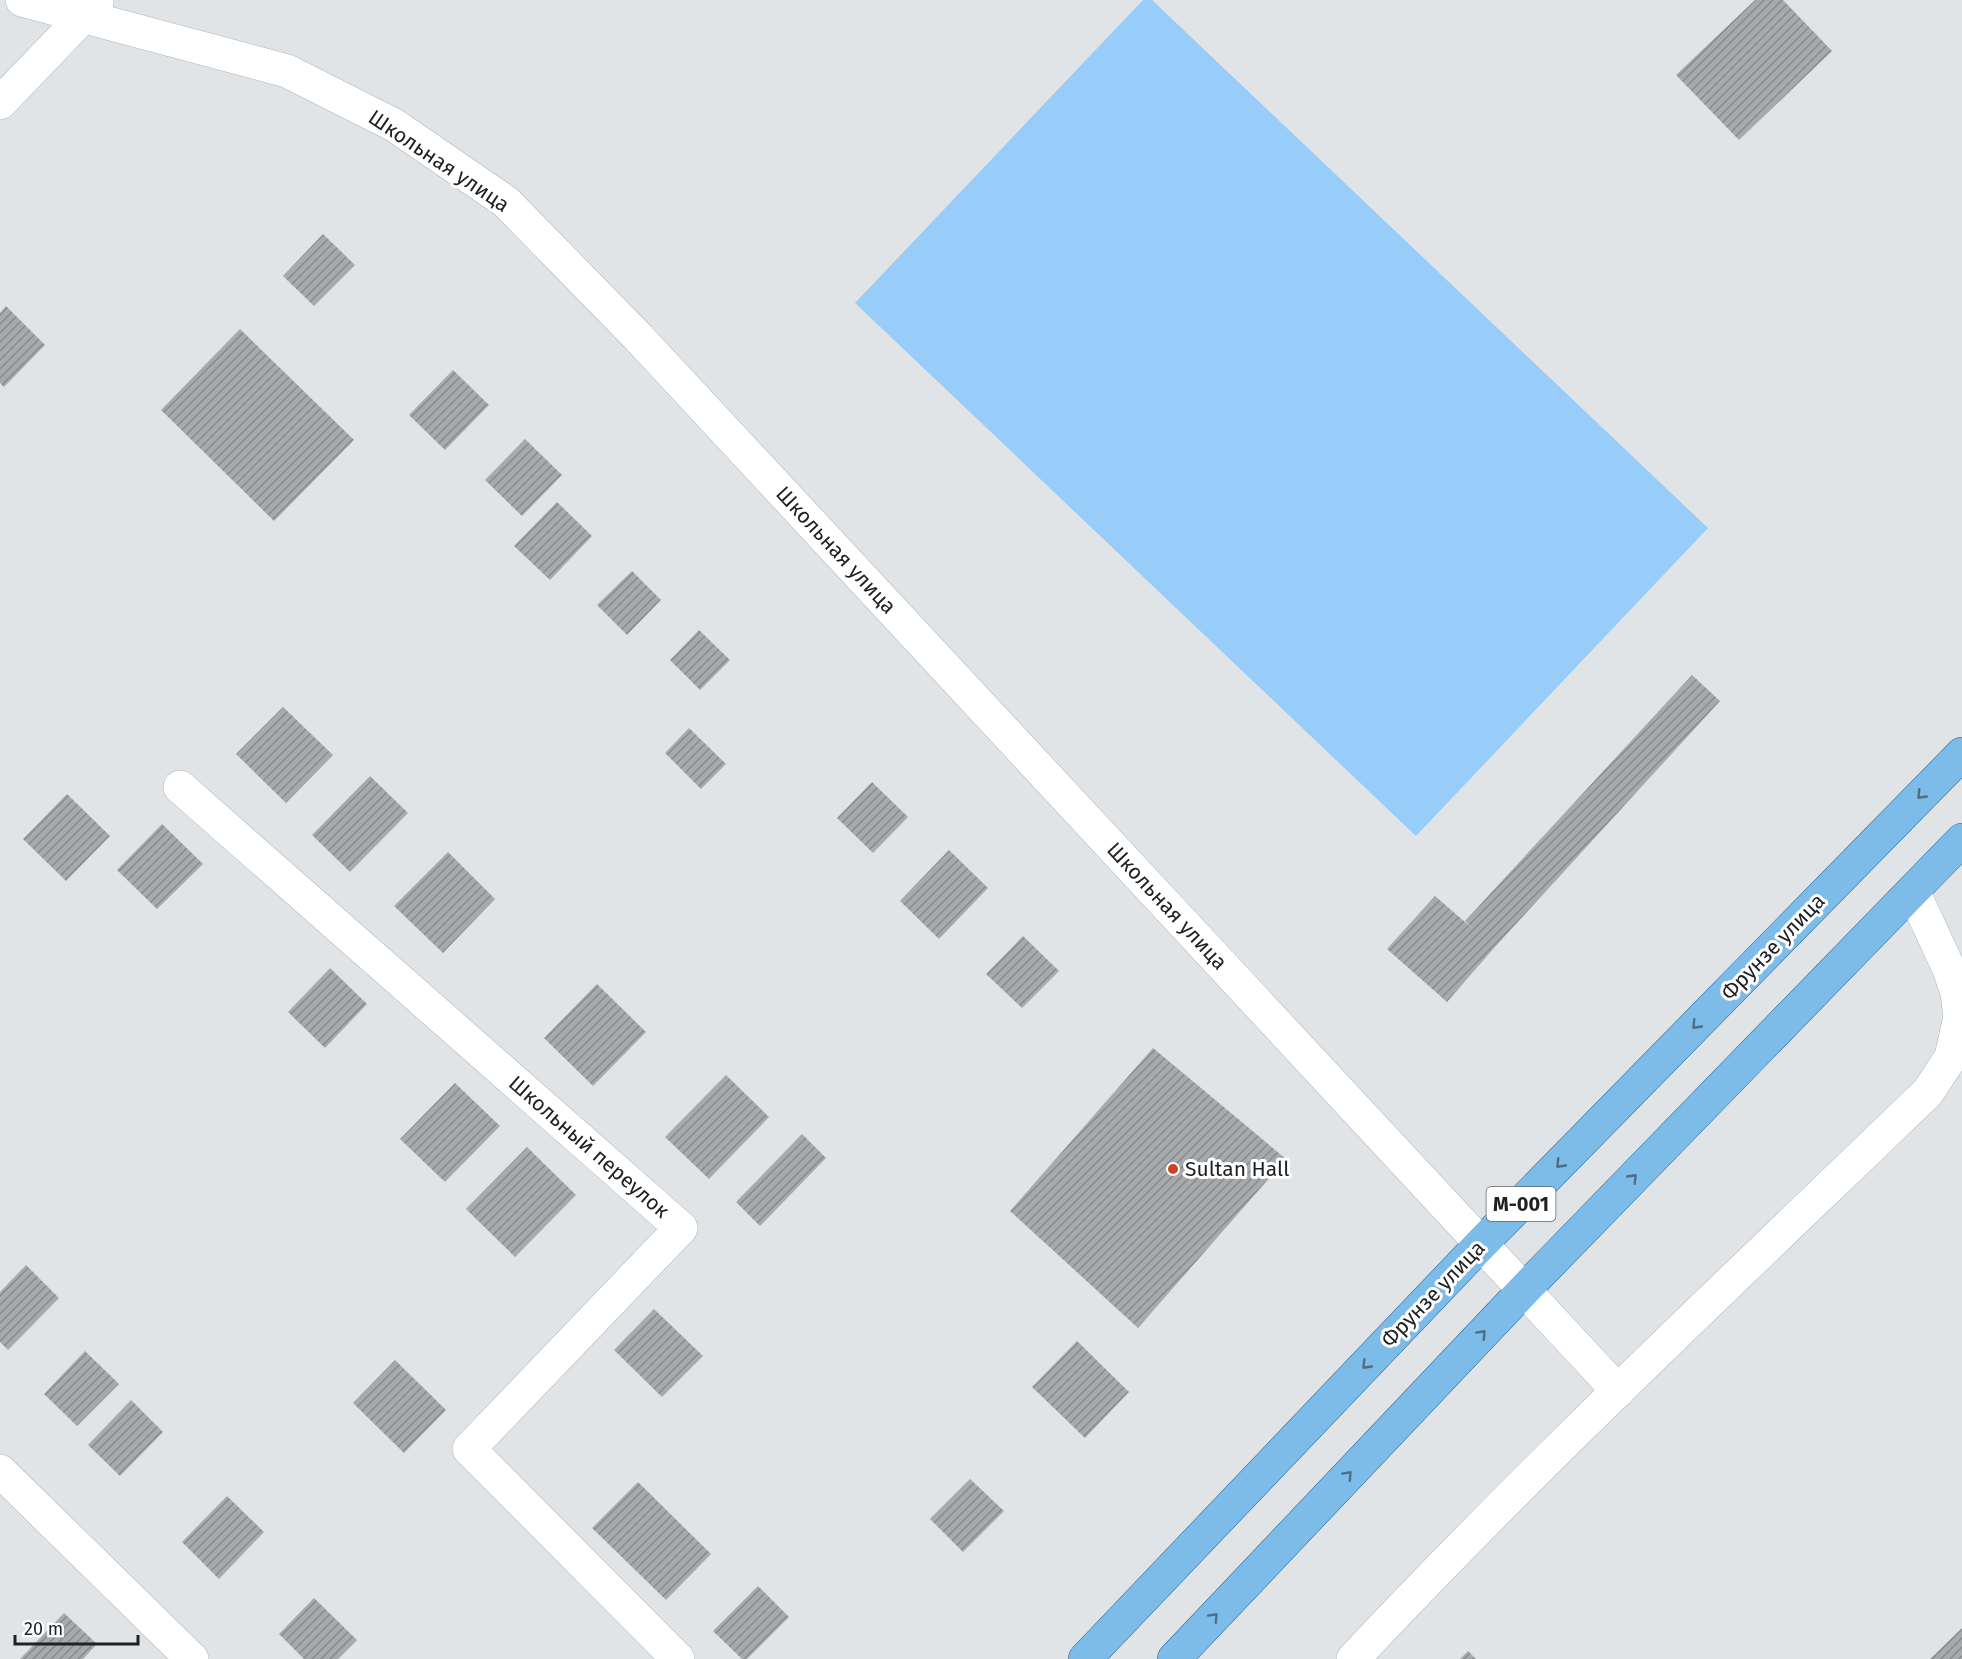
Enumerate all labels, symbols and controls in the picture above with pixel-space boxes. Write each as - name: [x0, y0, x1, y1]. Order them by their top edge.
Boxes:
- street label: Школьная улица: [363, 104, 515, 218]
- street label: Школьная улица: [770, 481, 902, 619]
- one-way arrow: [1917, 789, 1928, 799]
- street label: Школьная улица: [1101, 837, 1233, 975]
- street label: Фрунзе улица: [1716, 888, 1830, 1006]
- one-way arrow: [1693, 1017, 1704, 1028]
- street label: Школьный переулок: [503, 1070, 675, 1224]
- place label: Sultan Hall: [1185, 1156, 1289, 1182]
- one-way arrow: [1556, 1156, 1567, 1167]
- marker: Sultan Hall: [1166, 1162, 1180, 1176]
- one-way arrow: [1625, 1175, 1636, 1186]
- road number: M-001: [1486, 1187, 1556, 1221]
- street label: Фрунзе улица: [1376, 1235, 1490, 1353]
- one-way arrow: [1475, 1330, 1486, 1341]
- one-way arrow: [1362, 1358, 1373, 1368]
- one-way arrow: [1341, 1471, 1352, 1482]
- scale bar: [15, 1608, 138, 1646]
- one-way arrow: [1207, 1613, 1218, 1623]
- text: 20 m: [24, 1618, 63, 1640]

